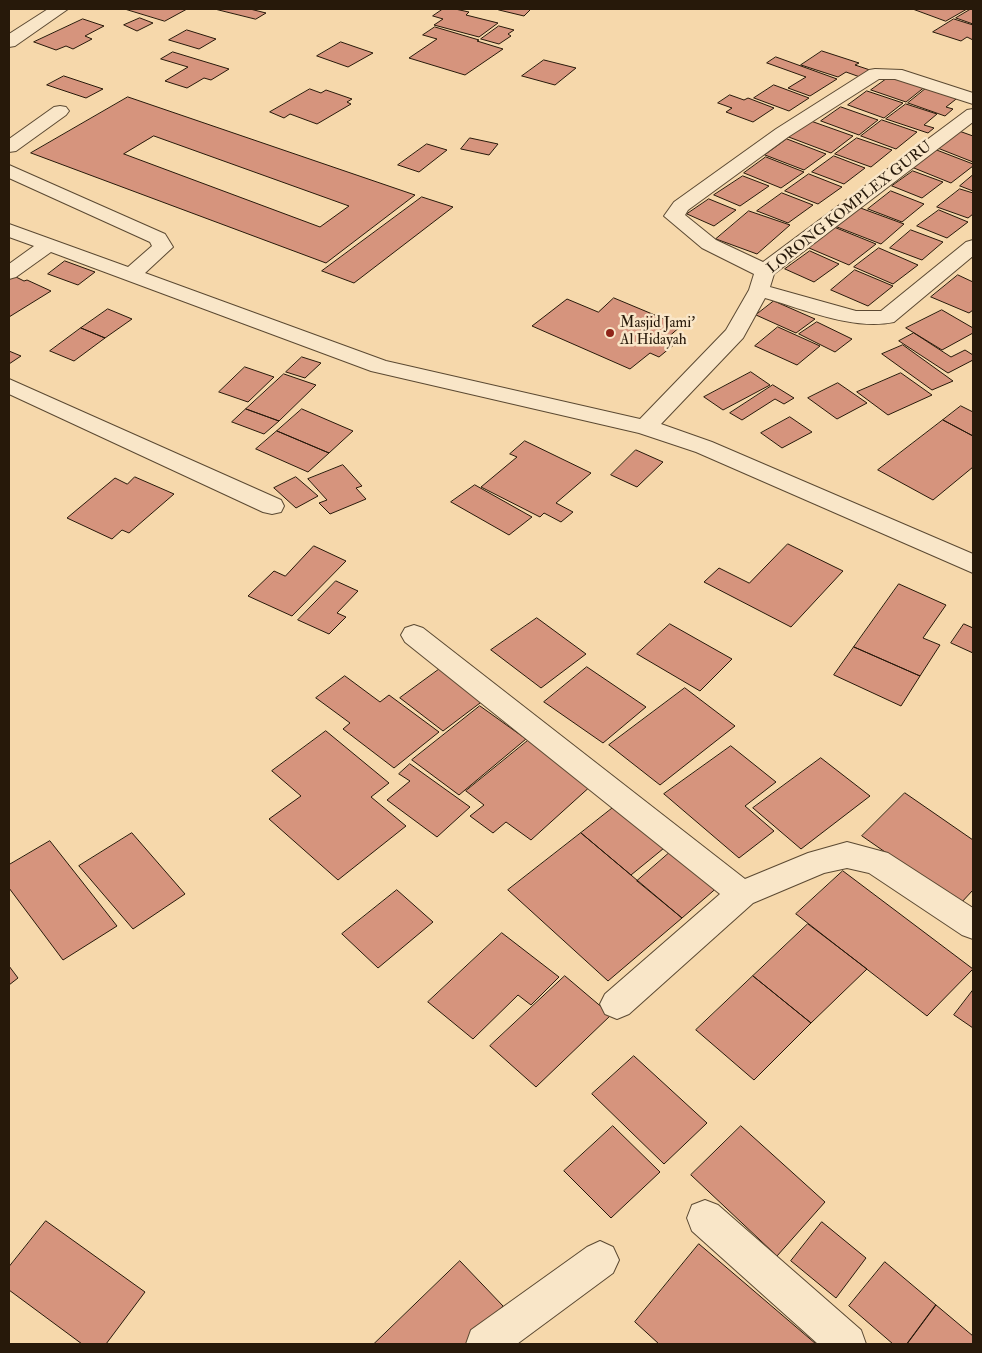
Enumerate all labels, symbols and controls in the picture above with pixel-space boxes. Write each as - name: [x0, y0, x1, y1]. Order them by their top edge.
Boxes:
- street label: LORONG KOMPLEX GURU: [764, 138, 936, 278]
- place label: Masjid Jami' Al Hidayah: [620, 315, 695, 350]
- marker: Masjid Jami' Al Hidayah: [604, 327, 616, 339]

